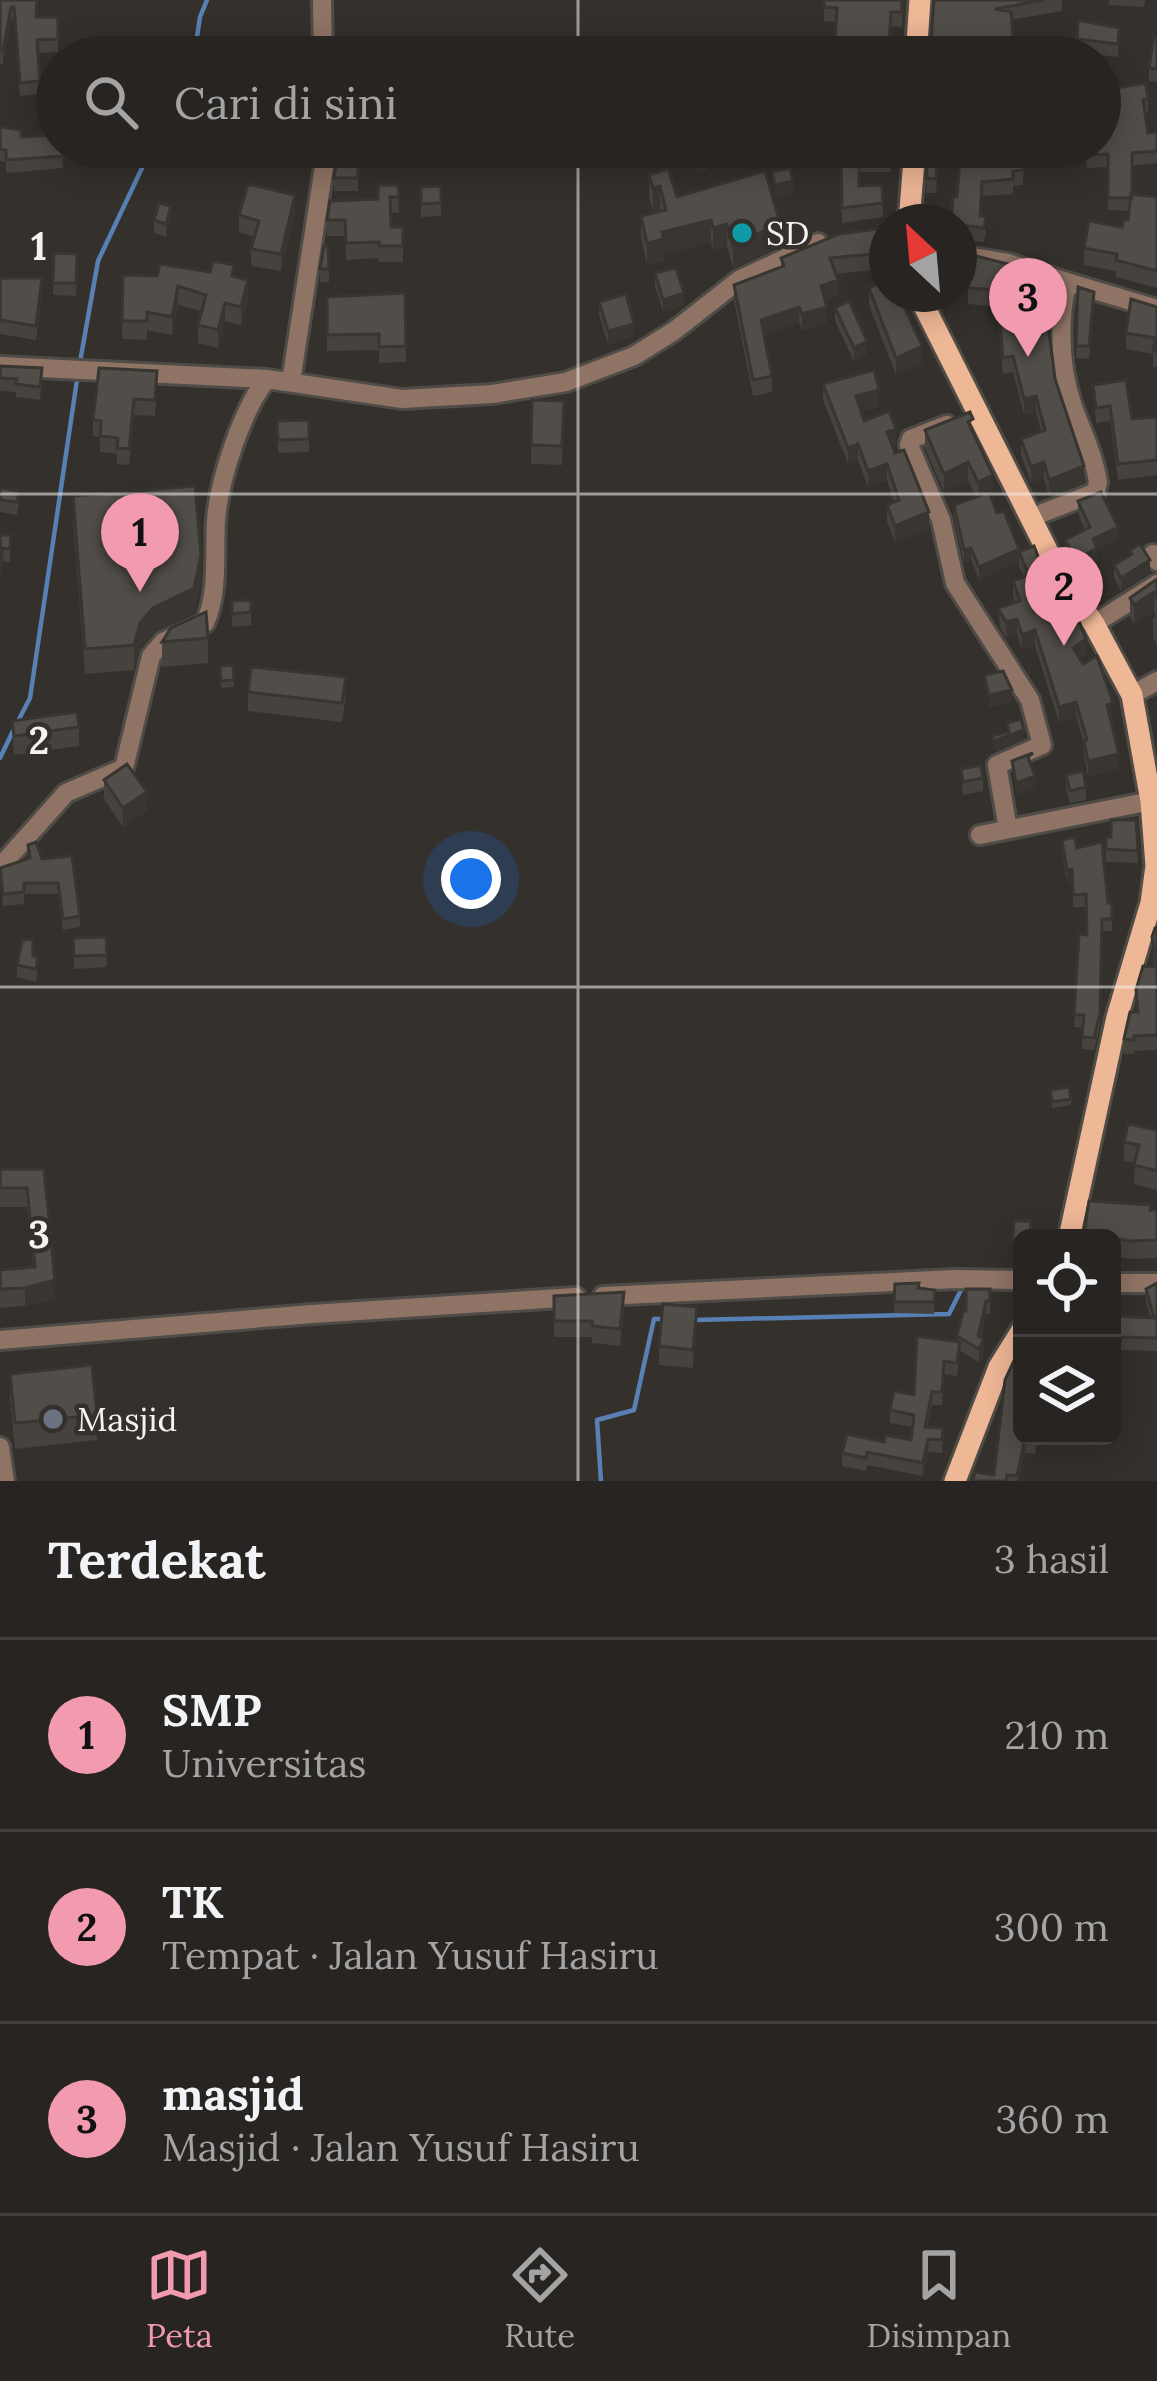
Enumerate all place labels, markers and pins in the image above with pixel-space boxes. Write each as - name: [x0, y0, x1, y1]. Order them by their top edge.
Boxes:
- place label: SD: [766, 212, 809, 254]
- marker: SD: [729, 220, 755, 246]
- pin: 3: [989, 258, 1067, 357]
- pin: 1: [101, 493, 179, 592]
- pin: 2: [1025, 547, 1103, 646]
- place label: Masjid: [77, 1398, 177, 1440]
- marker: Masjid: [40, 1406, 66, 1432]

